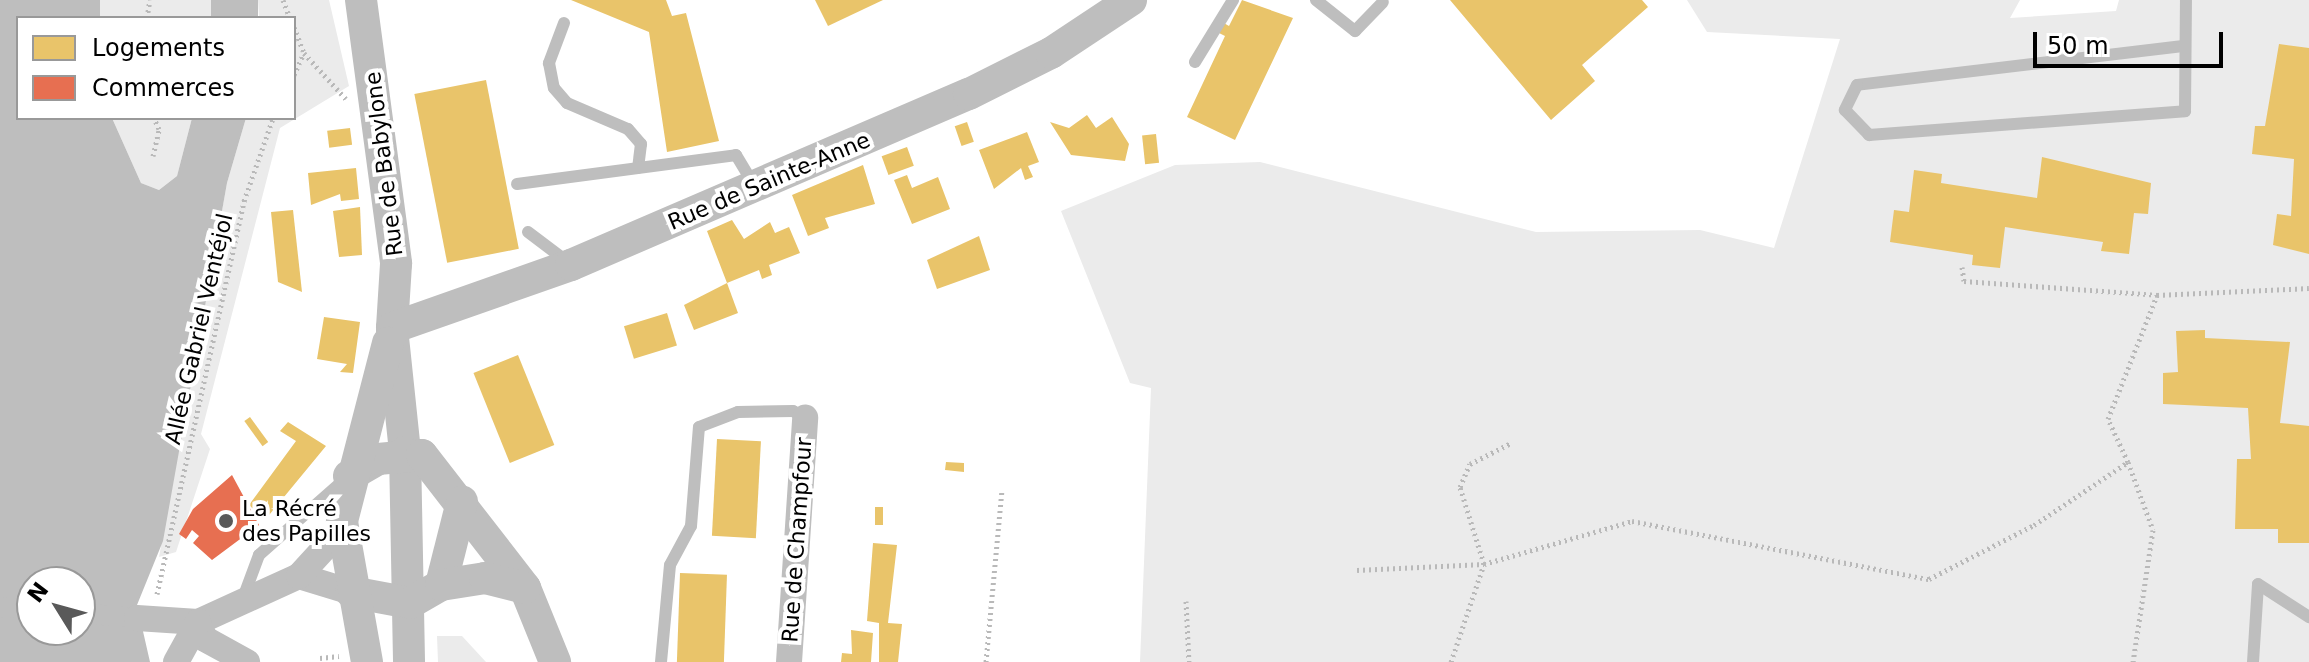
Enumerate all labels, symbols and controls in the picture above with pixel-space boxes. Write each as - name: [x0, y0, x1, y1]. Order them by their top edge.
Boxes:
- legend: [16, 16, 296, 120]
- scale bar: [2037, 16, 2227, 66]
- text: 50 m: [2047, 32, 2109, 60]
- text: Logements: [92, 34, 225, 62]
- street label: Rue de Babylone: [360, 70, 408, 258]
- text: Commerces: [92, 74, 235, 102]
- street label: Rue de Sainte-Anne: [664, 126, 874, 236]
- street label: Allée Gabriel Ventéjol: [160, 211, 238, 447]
- street label: Rue de Champfour: [777, 437, 817, 643]
- place label: La Récré des Papilles: [242, 495, 371, 546]
- marker: La Récré des Papilles: [217, 512, 235, 530]
- north arrow: [16, 566, 96, 646]
- text: N: [22, 578, 54, 607]

